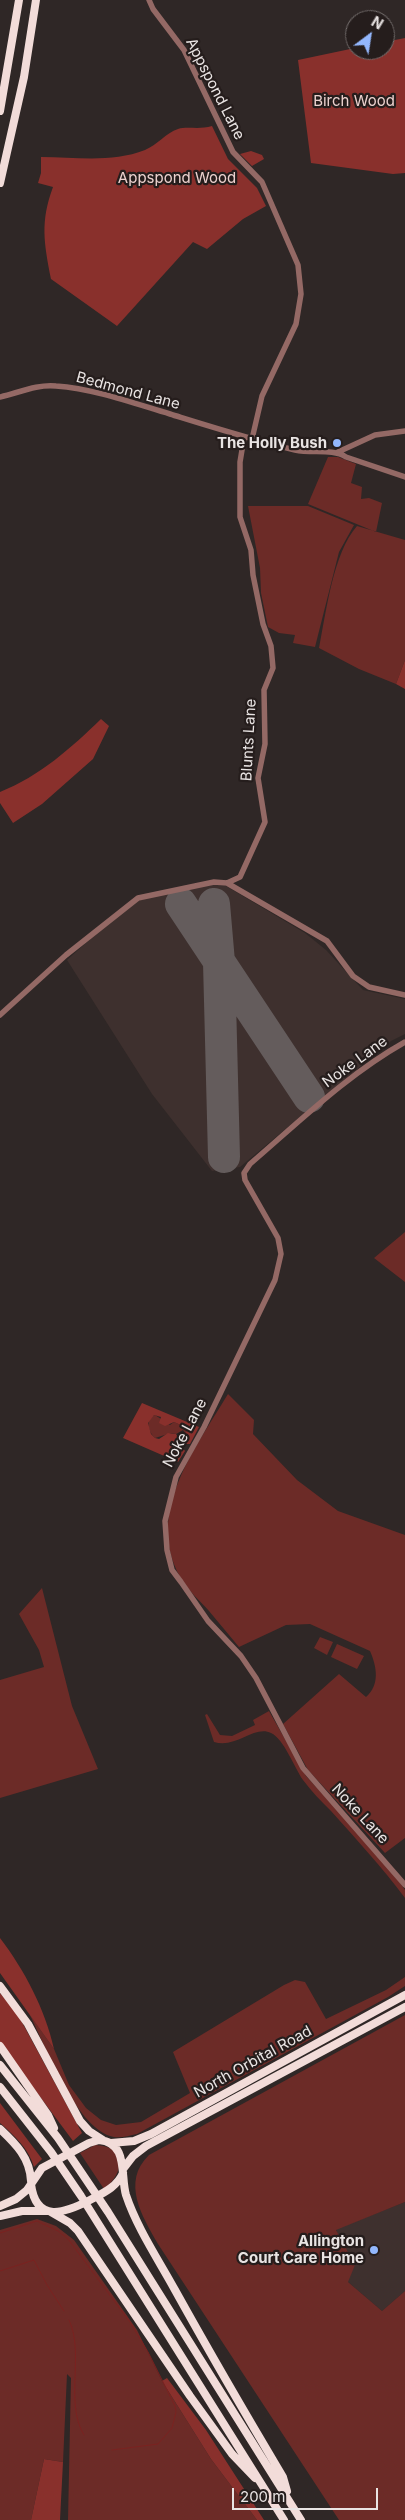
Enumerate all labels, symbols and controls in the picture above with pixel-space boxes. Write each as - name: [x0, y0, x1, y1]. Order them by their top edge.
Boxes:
- north arrow: [345, 10, 395, 60]
- text: N: [369, 13, 386, 33]
- street label: Appspond Lane: [182, 35, 248, 143]
- park label: Birch Wood: [313, 92, 395, 110]
- park label: Appspond Wood: [118, 169, 236, 187]
- street label: Bedmond Lane: [74, 369, 182, 413]
- place label: The Holly Bush: [217, 434, 327, 452]
- marker: The Holly Bush: [331, 437, 343, 449]
- street label: Blunts Lane: [238, 698, 260, 782]
- street label: Noke Lane: [319, 1032, 391, 1092]
- street label: Noke Lane: [159, 1395, 211, 1471]
- street label: Noke Lane: [328, 1780, 392, 1848]
- street label: North Orbital Road: [191, 2022, 315, 2102]
- place label: Allington Court Care Home: [238, 2232, 364, 2267]
- marker: Allington Court Care Home: [368, 2244, 380, 2256]
- scale bar: [235, 2478, 381, 2510]
- text: 200 m: [240, 2487, 285, 2506]

